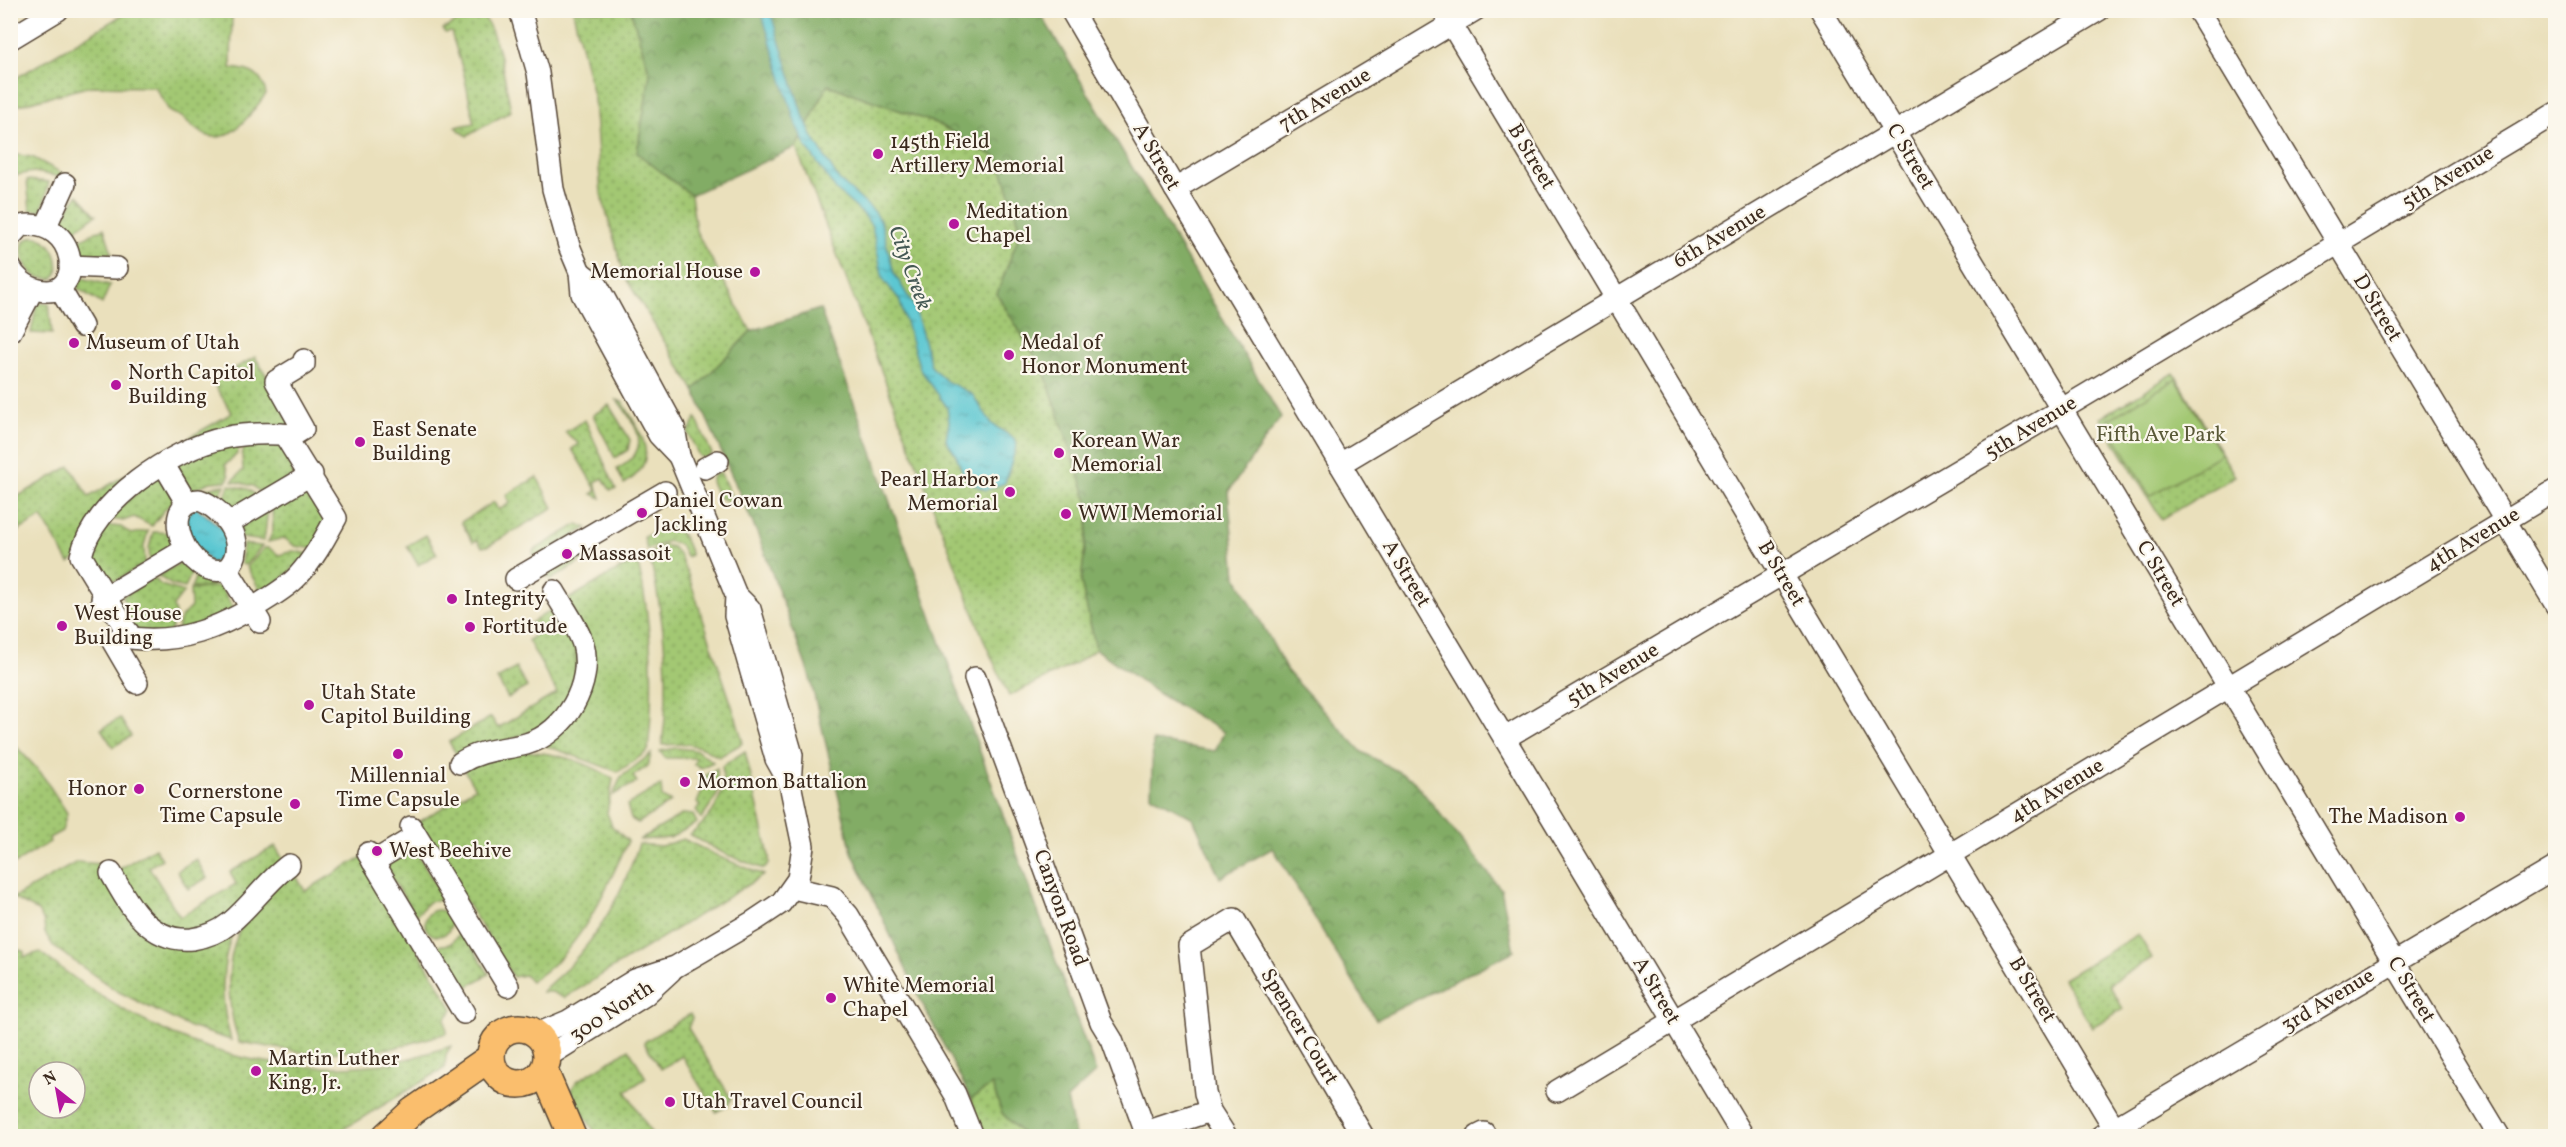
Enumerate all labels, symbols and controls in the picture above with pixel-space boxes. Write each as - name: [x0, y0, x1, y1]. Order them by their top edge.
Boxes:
- street label: 7th Avenue: [1273, 61, 1377, 139]
- street label: A Street: [1125, 118, 1187, 196]
- street label: C Street: [1879, 118, 1941, 196]
- street label: B Street: [1500, 119, 1562, 195]
- place label: 145th Field Artillery Memorial: [890, 128, 1064, 181]
- street label: 5th Avenue: [2396, 139, 2500, 217]
- marker: 145th Field Artillery Memorial: [871, 147, 885, 161]
- place label: Meditation Chapel: [966, 198, 1068, 251]
- street label: 6th Avenue: [1668, 198, 1772, 276]
- marker: Meditation Chapel: [947, 217, 961, 231]
- water label: City Creek: [879, 221, 939, 315]
- place label: Memorial House: [590, 258, 743, 287]
- marker: Memorial House: [748, 265, 762, 279]
- street label: D Street: [2345, 269, 2409, 347]
- place label: Museum of Utah: [86, 329, 240, 358]
- place label: Medal of Honor Monument: [1021, 329, 1188, 382]
- marker: Museum of Utah: [67, 336, 81, 350]
- marker: Medal of Honor Monument: [1002, 348, 1016, 362]
- place label: North Capitol Building: [128, 359, 255, 412]
- marker: North Capitol Building: [109, 378, 123, 392]
- street label: 5th Avenue: [1979, 389, 2083, 467]
- place label: East Senate Building: [372, 416, 477, 469]
- park label: Fifth Ave Park: [2096, 421, 2227, 450]
- place label: Korean War Memorial: [1071, 427, 1180, 480]
- marker: East Senate Building: [353, 435, 367, 449]
- marker: Korean War Memorial: [1052, 446, 1066, 460]
- place label: Pearl Harbor Memorial: [880, 466, 998, 519]
- marker: Pearl Harbor Memorial: [1003, 485, 1017, 499]
- place label: Daniel Cowan Jackling: [654, 487, 783, 540]
- place label: WWI Memorial: [1078, 500, 1222, 529]
- street label: 4th Avenue: [2420, 500, 2526, 580]
- marker: Daniel Cowan Jackling: [635, 506, 649, 520]
- marker: WWI Memorial: [1059, 507, 1073, 521]
- street label: A Street: [1375, 535, 1437, 613]
- street label: C Street: [2129, 535, 2191, 613]
- street label: B Street: [1750, 536, 1812, 612]
- place label: Massasoit: [579, 540, 671, 569]
- marker: Massasoit: [560, 547, 574, 561]
- place label: Integrity: [464, 585, 546, 614]
- marker: Integrity: [445, 592, 459, 606]
- place label: West House Building: [74, 600, 182, 653]
- place label: Fortitude: [482, 613, 567, 642]
- marker: West House Building: [55, 619, 69, 633]
- marker: Fortitude: [463, 620, 477, 634]
- street label: 5th Avenue: [1561, 636, 1665, 714]
- place label: Utah State Capitol Building: [321, 679, 471, 732]
- marker: Utah State Capitol Building: [302, 698, 316, 712]
- marker: Millennial Time Capsule: [391, 747, 405, 761]
- street label: 4th Avenue: [2004, 751, 2110, 831]
- place label: Millennial Time Capsule: [336, 762, 460, 815]
- place label: Mormon Battalion: [697, 768, 867, 797]
- place label: Honor: [68, 775, 127, 804]
- marker: Mormon Battalion: [678, 775, 692, 789]
- place label: Cornerstone Time Capsule: [159, 778, 283, 831]
- marker: Honor: [132, 782, 146, 796]
- marker: Cornerstone Time Capsule: [288, 797, 302, 811]
- place label: The Madison: [2329, 803, 2448, 832]
- marker: The Madison: [2453, 810, 2467, 824]
- place label: West Beehive: [389, 837, 512, 866]
- marker: West Beehive: [370, 844, 384, 858]
- street label: Canyon Road: [1025, 846, 1095, 970]
- street label: C Street: [2380, 951, 2442, 1029]
- street label: A Street: [1625, 952, 1687, 1030]
- street label: B Street: [2001, 952, 2063, 1028]
- street label: 3rd Avenue: [2276, 962, 2380, 1040]
- street label: Spencer Court: [1253, 963, 1345, 1091]
- place label: White Memorial Chapel: [843, 972, 995, 1025]
- street label: 300 North: [564, 974, 660, 1050]
- marker: White Memorial Chapel: [824, 991, 838, 1005]
- place label: Martin Luther King, Jr.: [268, 1045, 400, 1098]
- north arrow: [27, 1060, 87, 1120]
- marker: Martin Luther King, Jr.: [249, 1064, 263, 1078]
- text: N: [40, 1066, 61, 1091]
- place label: Utah Travel Council: [682, 1088, 863, 1117]
- marker: Utah Travel Council: [663, 1095, 677, 1109]

